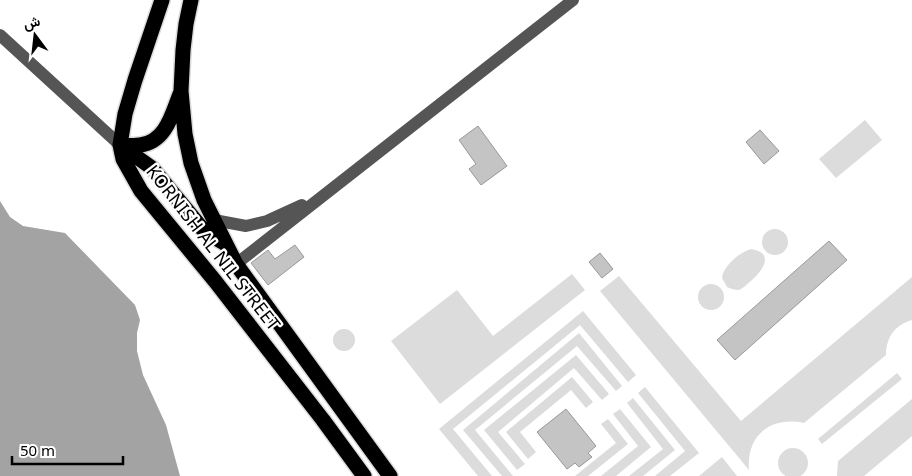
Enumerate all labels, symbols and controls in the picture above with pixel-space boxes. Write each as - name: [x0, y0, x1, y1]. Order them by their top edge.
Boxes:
- north arrow: [10, 10, 60, 60]
- text: ش: [21, 11, 42, 33]
- street label: KORNISH AL NIL STREET: [141, 159, 286, 335]
- scale bar: [12, 434, 124, 466]
- text: 50 m: [20, 440, 55, 460]

